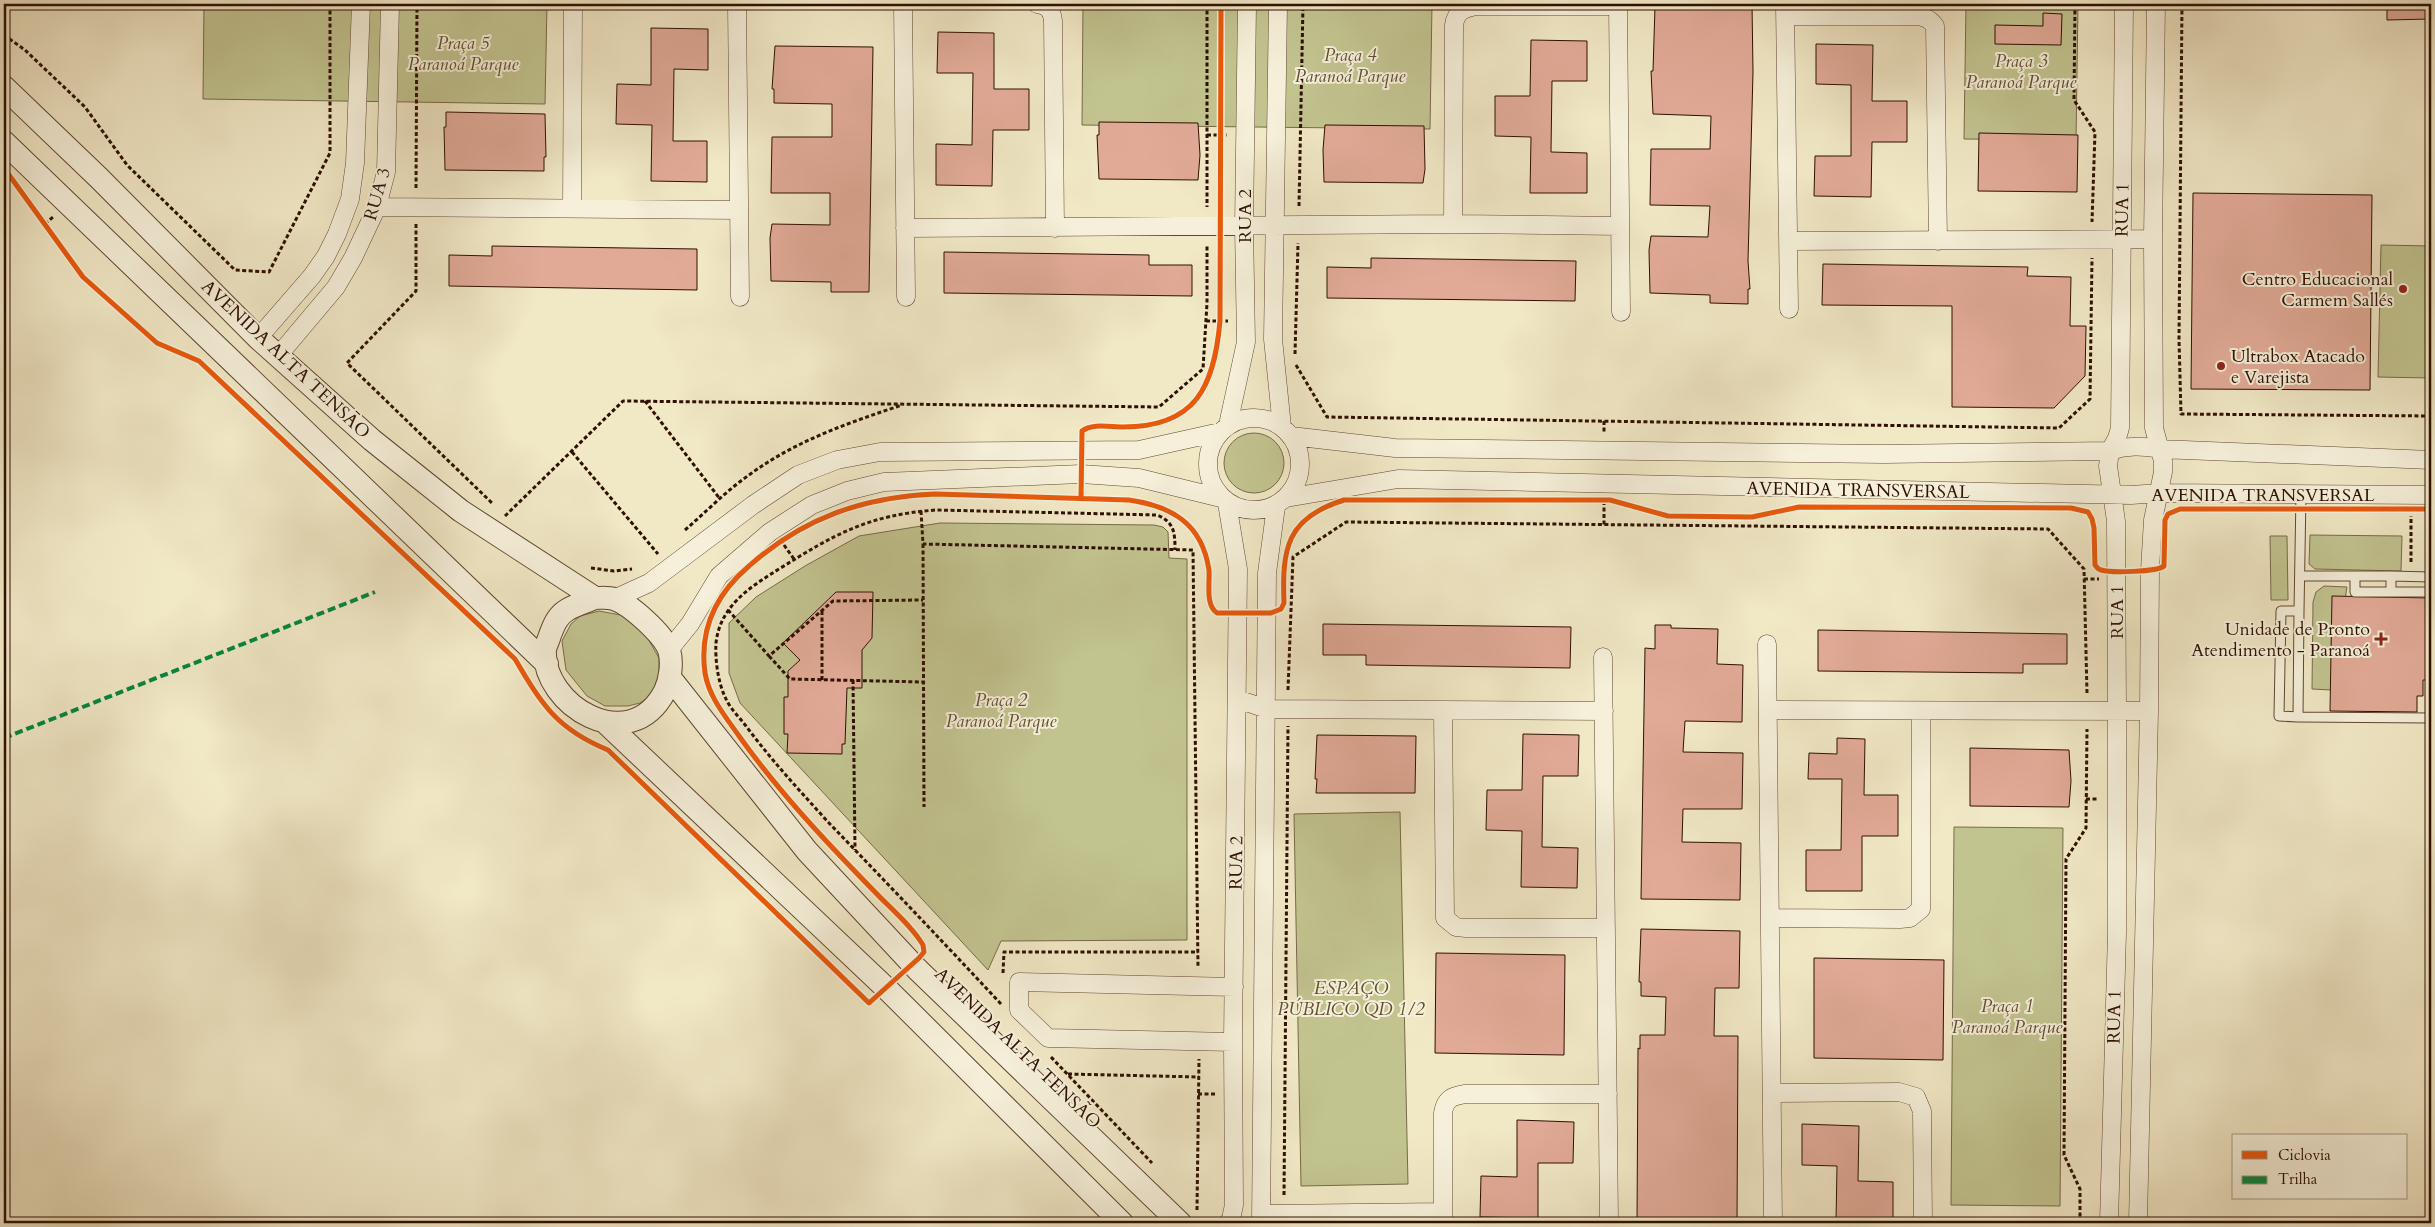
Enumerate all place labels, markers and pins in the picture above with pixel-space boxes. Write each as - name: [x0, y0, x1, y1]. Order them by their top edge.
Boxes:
- place label: Centro Educacional Carmem Sallés: [2242, 267, 2393, 313]
- marker: Centro Educacional Carmem Sallés: [2397, 283, 2409, 295]
- place label: Ultrabox Atacado e Varejista: [2231, 344, 2365, 390]
- marker: Ultrabox Atacado e Varejista: [2215, 360, 2227, 372]
- place label: Unidade de Pronto Atendimento - Paranoá: [2191, 617, 2370, 663]
- marker: Unidade de Pronto Atendimento - Paranoá: [2374, 632, 2388, 646]

